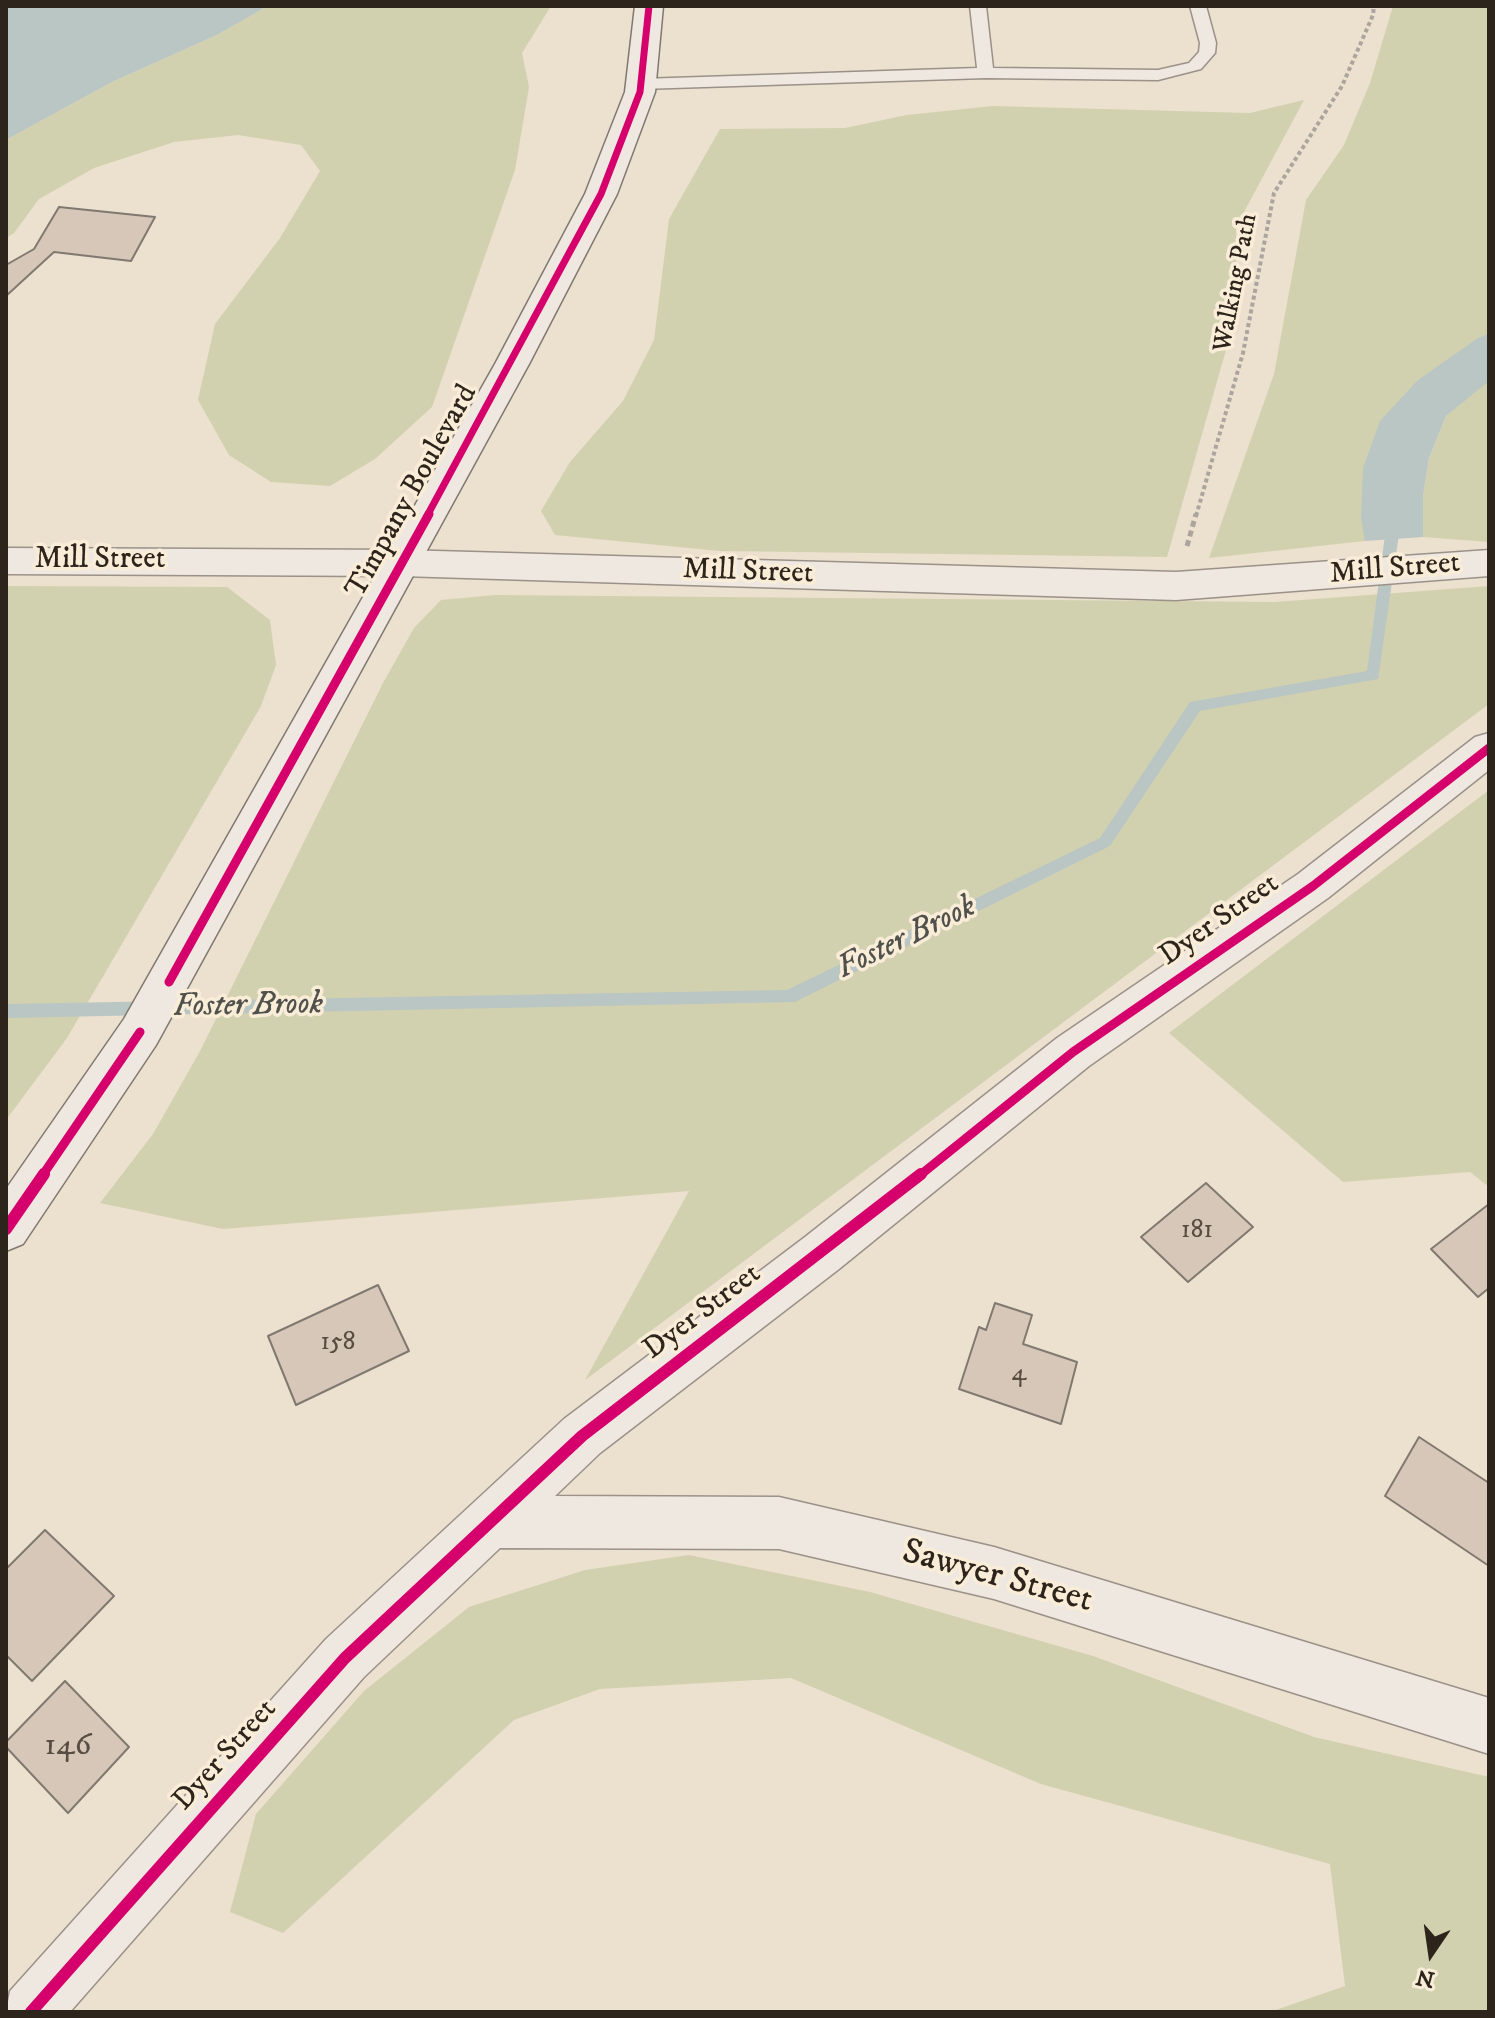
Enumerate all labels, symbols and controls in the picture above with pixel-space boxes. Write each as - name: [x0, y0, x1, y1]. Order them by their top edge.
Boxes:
- street label: Walking Path: [1208, 211, 1266, 355]
- street label: Timpany Boulevard: [340, 379, 486, 605]
- street label: Mill Street: [35, 543, 165, 579]
- street label: Mill Street: [1328, 546, 1462, 594]
- street label: Mill Street: [682, 553, 814, 593]
- street label: Dyer Street: [1153, 867, 1287, 975]
- water label: Foster Brook: [831, 889, 983, 989]
- water label: Foster Brook: [173, 986, 323, 1028]
- house number: 181: [1181, 1216, 1213, 1248]
- street label: Dyer Street: [637, 1257, 769, 1369]
- house number: 158: [320, 1328, 356, 1360]
- house number: 4: [1012, 1359, 1026, 1391]
- street label: Sawyer Street: [897, 1532, 1097, 1624]
- street label: Dyer Street: [167, 1693, 285, 1819]
- house number: 146: [45, 1728, 91, 1766]
- north arrow: [1391, 1914, 1471, 1994]
- text: N: [1414, 1963, 1437, 1993]

